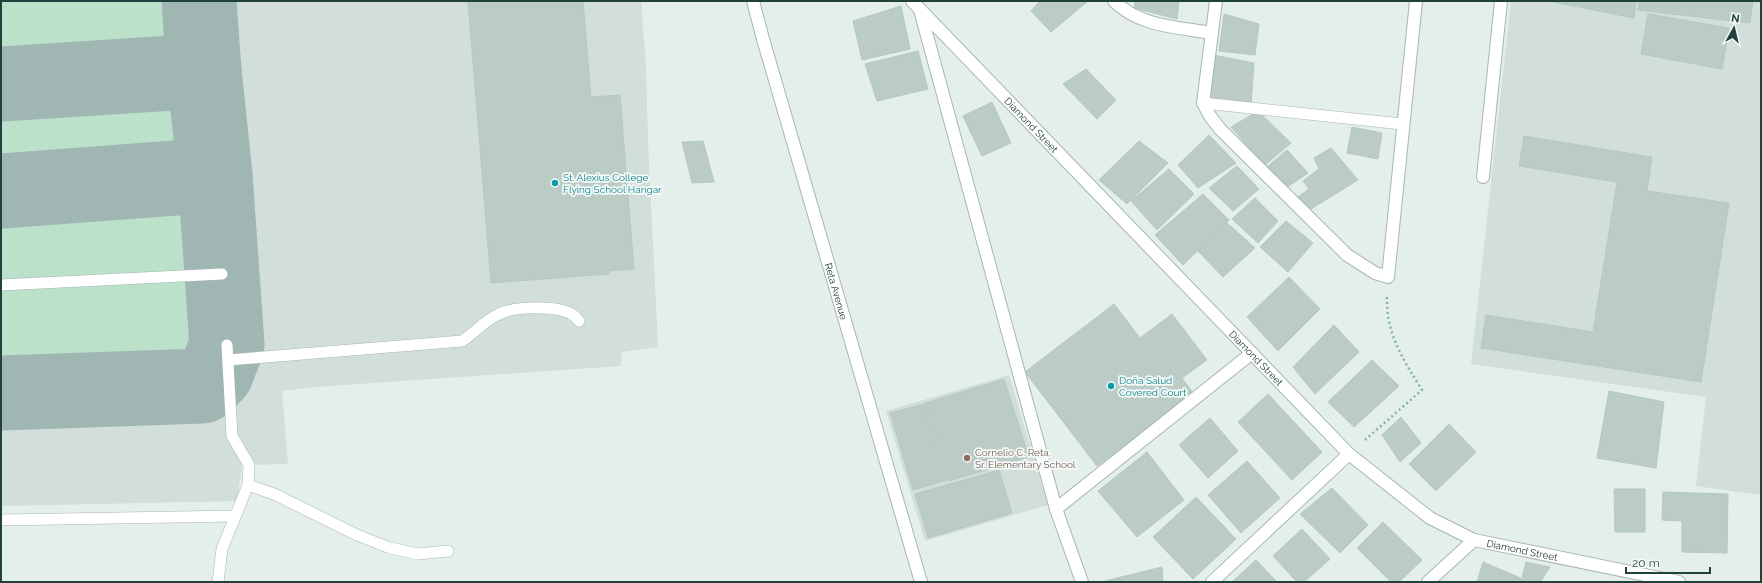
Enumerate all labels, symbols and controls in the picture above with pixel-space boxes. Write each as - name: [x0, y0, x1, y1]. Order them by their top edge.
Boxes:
- north arrow: [1714, 8, 1754, 48]
- text: N: [1730, 12, 1740, 26]
- street label: Diamond Street: [1002, 95, 1061, 155]
- place label: St. Alexius College Flying School Hangar: [563, 172, 662, 195]
- marker: St. Alexius College Flying School Hangar: [550, 178, 560, 188]
- street label: Reta Avenue: [823, 262, 850, 321]
- street label: Diamond Street: [1227, 328, 1286, 388]
- place label: Doña Salud Covered Court: [1119, 375, 1187, 398]
- marker: Doña Salud Covered Court: [1106, 381, 1116, 391]
- place label: Cornelio C. Reta, Sr. Elementary School: [975, 447, 1076, 470]
- marker: Cornelio C. Reta, Sr. Elementary School: [962, 453, 972, 463]
- street label: Diamond Street: [1486, 537, 1559, 563]
- scale bar: [1626, 549, 1710, 575]
- text: 20 m: [1632, 556, 1660, 570]

